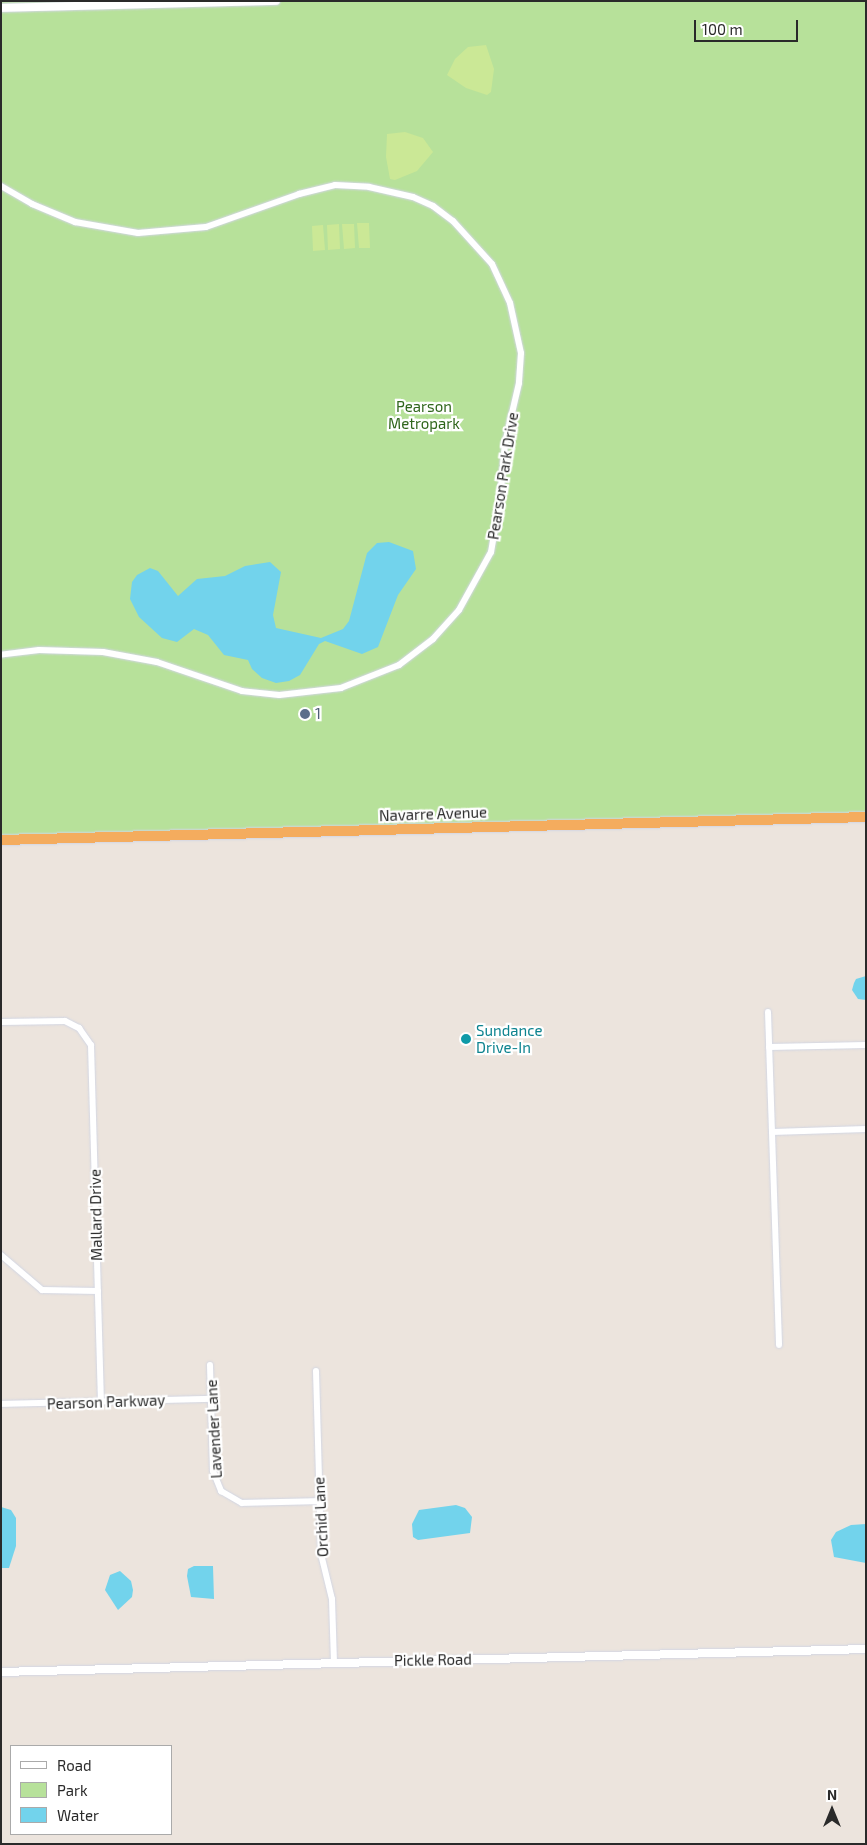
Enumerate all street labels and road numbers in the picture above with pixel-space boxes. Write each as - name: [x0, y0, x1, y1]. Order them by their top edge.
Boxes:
- street label: Pearson Park Drive: [484, 411, 522, 541]
- street label: Navarre Avenue: [379, 803, 487, 825]
- street label: Mallard Drive: [86, 1169, 106, 1261]
- street label: Lavender Lane: [202, 1379, 226, 1479]
- street label: Pearson Parkway: [47, 1391, 165, 1413]
- street label: Orchid Lane: [310, 1476, 332, 1558]
- street label: Pickle Road: [394, 1650, 472, 1670]

